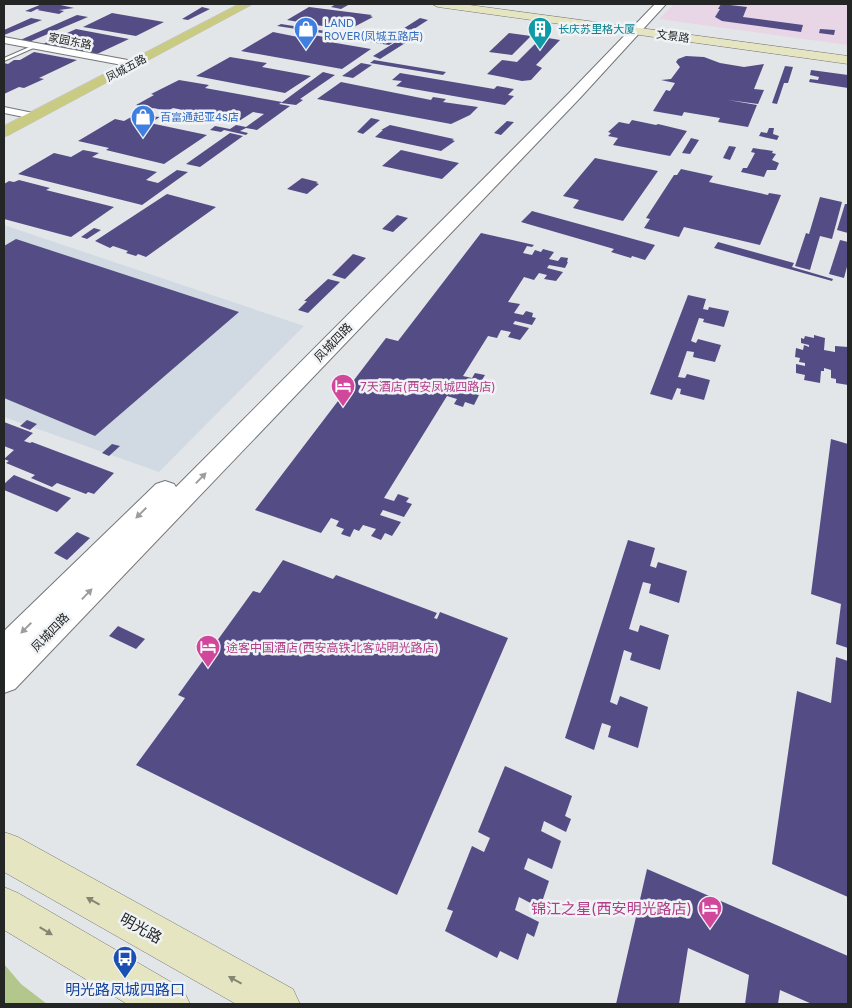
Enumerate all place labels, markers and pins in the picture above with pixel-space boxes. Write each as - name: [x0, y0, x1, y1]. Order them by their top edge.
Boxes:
- shop icon: LAND ROVER(凤城五路店): [293, 16, 319, 50]
- place label: LAND ROVER(凤城五路店): [324, 16, 423, 43]
- building icon: 长庆苏里格大厦: [527, 16, 553, 50]
- place label: 长庆苏里格大厦: [558, 22, 635, 36]
- shop icon: 百富通起亚4s店: [130, 104, 156, 138]
- place label: 百富通起亚4s店: [160, 110, 239, 124]
- hotel icon: 7天酒店(西安凤城四路店): [330, 373, 356, 407]
- place label: 7天酒店(西安凤城四路店): [360, 379, 496, 394]
- hotel icon: 途客中国酒店(西安高铁北客站明光路店): [195, 634, 221, 668]
- place label: 途客中国酒店(西安高铁北客站明光路店): [226, 640, 439, 655]
- hotel icon: 锦江之星(西安明光路店): [697, 895, 723, 929]
- place label: 锦江之星(西安明光路店): [531, 899, 692, 918]
- bus stop icon: 明光路凤城四路口: [112, 945, 138, 979]
- place label: 明光路凤城四路口: [65, 980, 185, 999]

